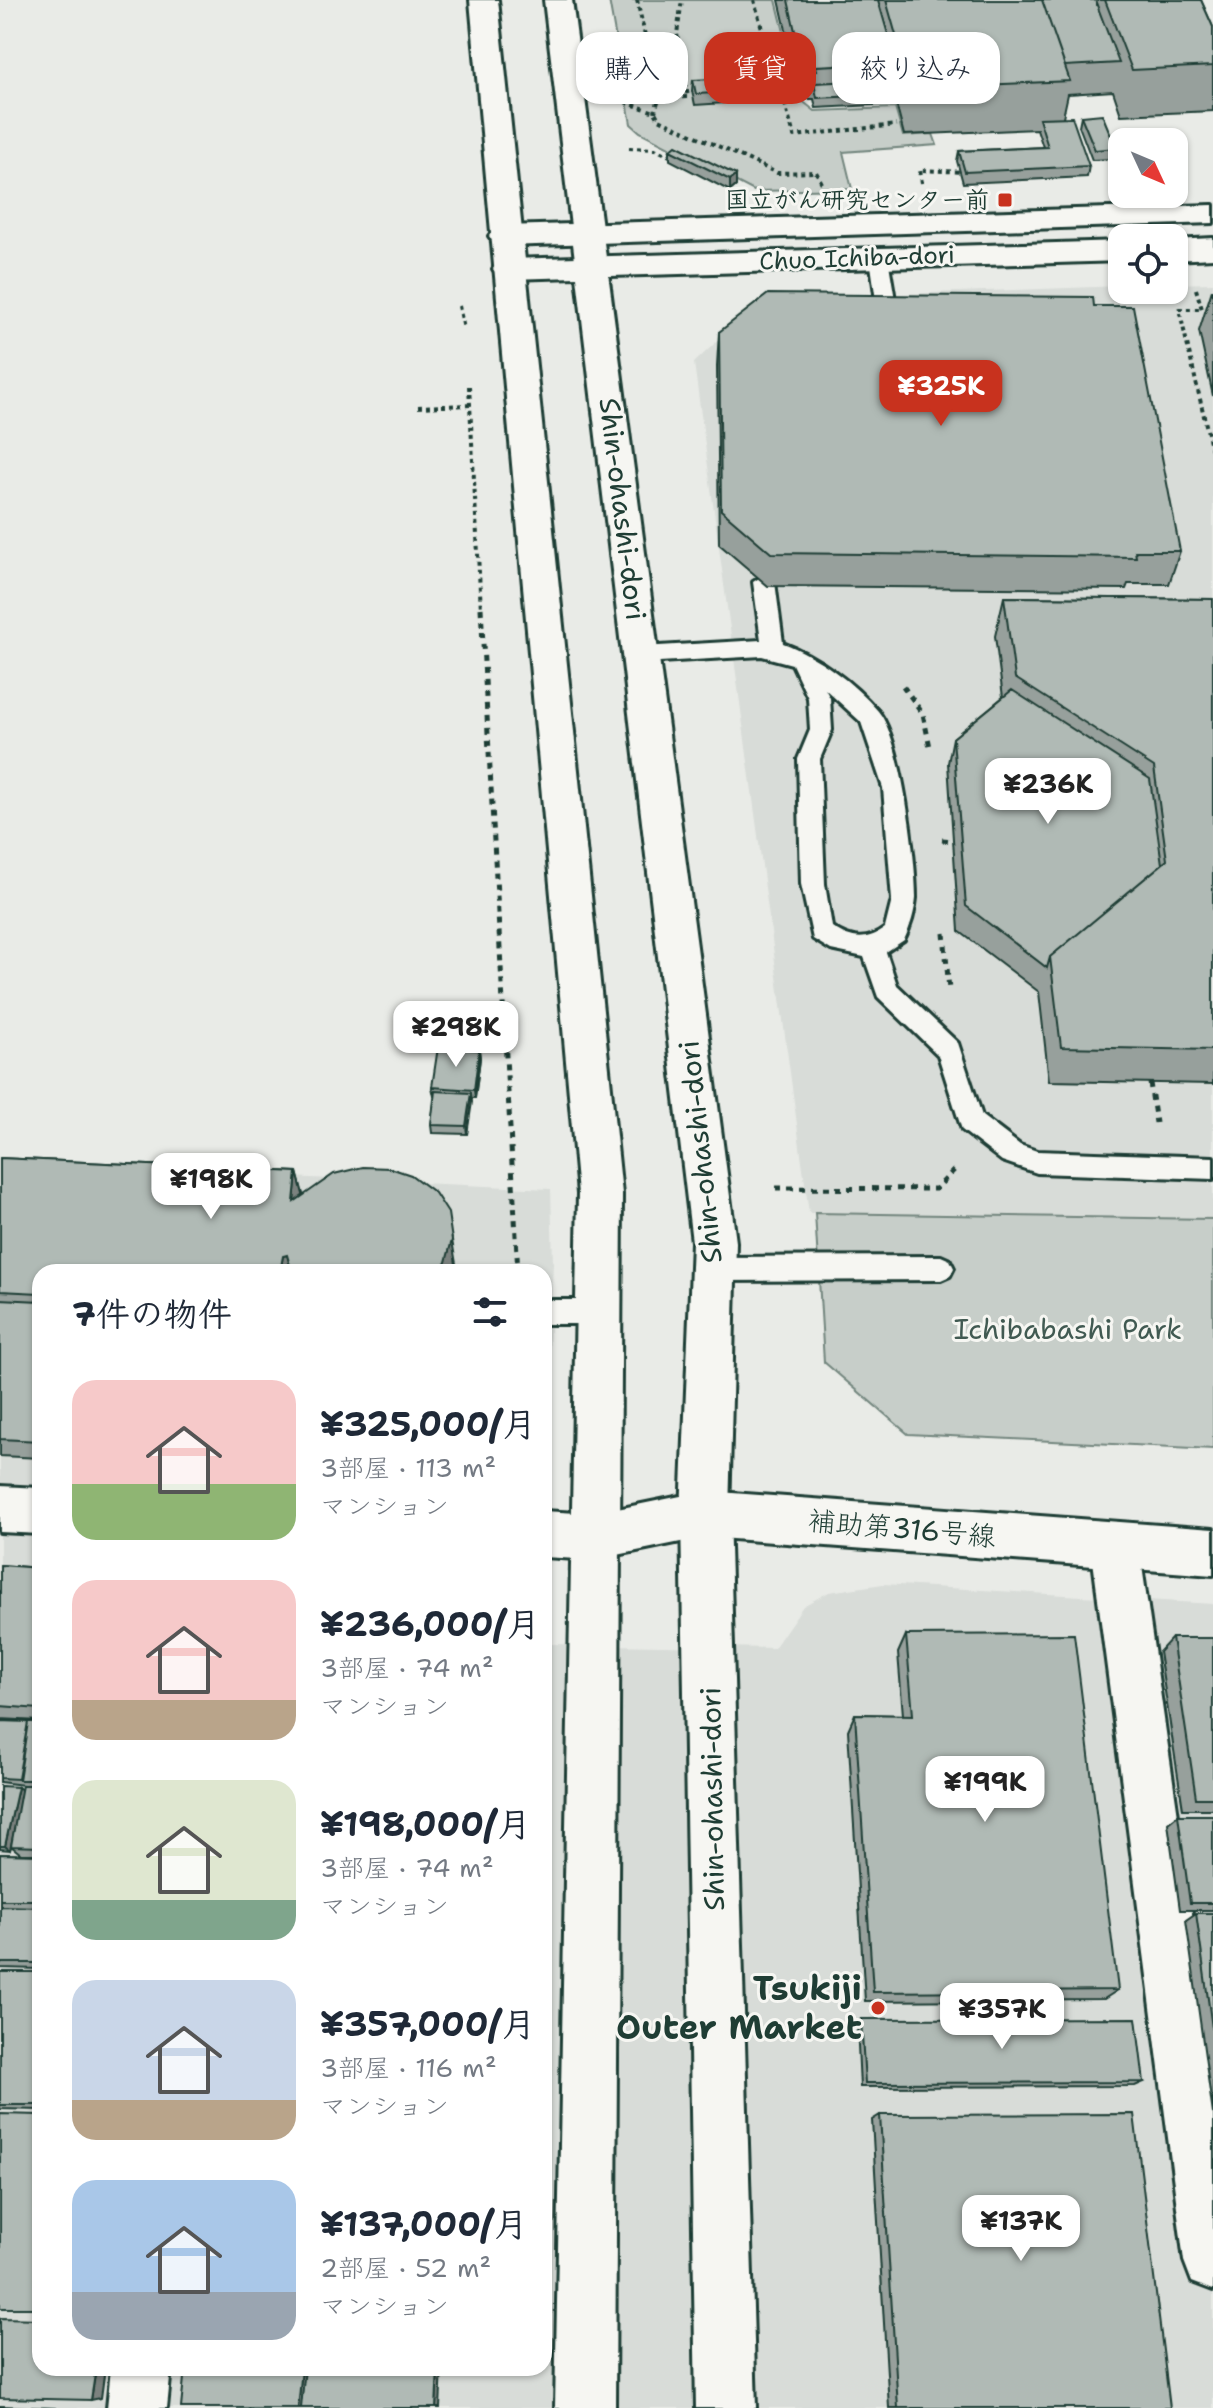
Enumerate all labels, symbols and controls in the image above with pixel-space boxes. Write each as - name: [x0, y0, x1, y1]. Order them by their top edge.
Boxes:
- chip: 購入: [576, 32, 688, 104]
- chip: 賃貸: [704, 32, 816, 104]
- chip: 絞り込み: [832, 32, 1000, 104]
- north arrow: [1108, 128, 1188, 208]
- map controls: [1108, 128, 1188, 304]
- place label: 国立がん研究センター前: [725, 184, 989, 216]
- marker: 国立がん研究センター前: [996, 191, 1014, 209]
- button: locate: [1108, 224, 1188, 304]
- street label: Chuo Ichiba-dori: [759, 239, 955, 277]
- pin: ¥325K: [885, 360, 997, 428]
- text: ¥325K: [897, 368, 985, 403]
- street label: Shin-ohashi-dori: [590, 396, 656, 622]
- pin: ¥236K: [992, 758, 1104, 826]
- text: ¥236K: [1003, 766, 1093, 801]
- pin: ¥298K: [400, 1001, 512, 1069]
- text: ¥298K: [411, 1009, 501, 1044]
- street label: Shin-ohashi-dori: [669, 1039, 731, 1265]
- pin: ¥198K: [155, 1153, 267, 1221]
- text: ¥198K: [169, 1161, 253, 1196]
- icon: filters: [468, 1290, 512, 1334]
- text: 7件の物件: [72, 1291, 232, 1337]
- park label: Ichibabashi Park: [954, 1310, 1182, 1348]
- text: ¥325,000/月: [320, 1401, 536, 1447]
- icon: home: [136, 1412, 232, 1508]
- text: 3部屋 · 113 m²: [320, 1450, 496, 1485]
- text: マンション: [320, 1488, 449, 1523]
- street label: 補助第316号線: [806, 1501, 998, 1555]
- text: ¥236,000/月: [320, 1601, 540, 1647]
- icon: home: [136, 1612, 232, 1708]
- text: 3部屋 · 74 m²: [320, 1650, 494, 1685]
- street label: Shin-ohashi-dori: [691, 1687, 733, 1911]
- text: マンション: [320, 1688, 449, 1723]
- pin: ¥199K: [929, 1756, 1041, 1824]
- text: ¥199K: [944, 1764, 1026, 1799]
- text: ¥198,000/月: [320, 1801, 531, 1847]
- icon: home: [136, 1812, 232, 1908]
- text: 3部屋 · 74 m²: [320, 1850, 494, 1885]
- text: マンション: [320, 1888, 449, 1923]
- place label: Tsukiji Outer Market: [616, 1965, 862, 2050]
- pin: ¥357K: [946, 1983, 1058, 2051]
- text: ¥357K: [958, 1991, 1046, 2026]
- marker: Tsukiji Outer Market: [869, 1999, 887, 2017]
- text: ¥357,000/月: [320, 2001, 535, 2047]
- icon: home: [136, 2012, 232, 2108]
- text: 3部屋 · 116 m²: [320, 2050, 497, 2085]
- text: マンション: [320, 2088, 449, 2123]
- pin: ¥137K: [965, 2195, 1077, 2263]
- text: ¥137,000/月: [320, 2201, 528, 2247]
- text: ¥137K: [980, 2203, 1062, 2238]
- icon: home: [136, 2212, 232, 2308]
- text: 2部屋 · 52 m²: [320, 2250, 491, 2285]
- text: マンション: [320, 2288, 449, 2323]

